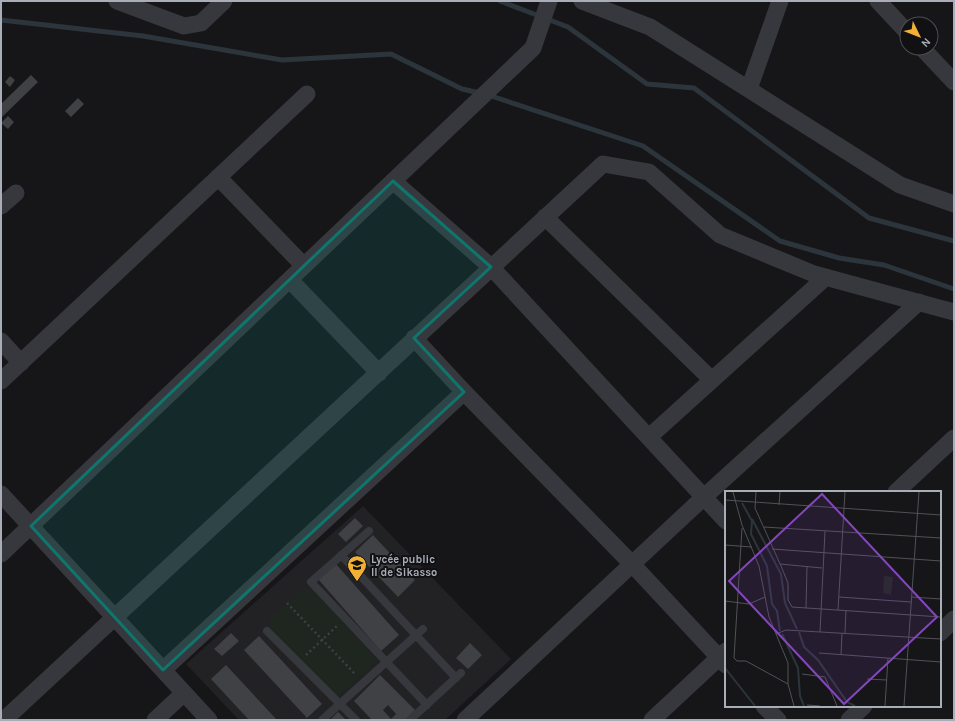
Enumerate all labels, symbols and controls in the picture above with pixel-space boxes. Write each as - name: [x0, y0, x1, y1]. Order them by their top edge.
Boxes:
- north arrow: [899, 16, 939, 56]
- text: N: [919, 35, 933, 50]
- inset map: [725, 491, 941, 707]
- place label: Lycée public II de Sikasso: [371, 553, 437, 579]
- school or university icon: Lycée public II de Sikasso: [346, 554, 368, 582]

